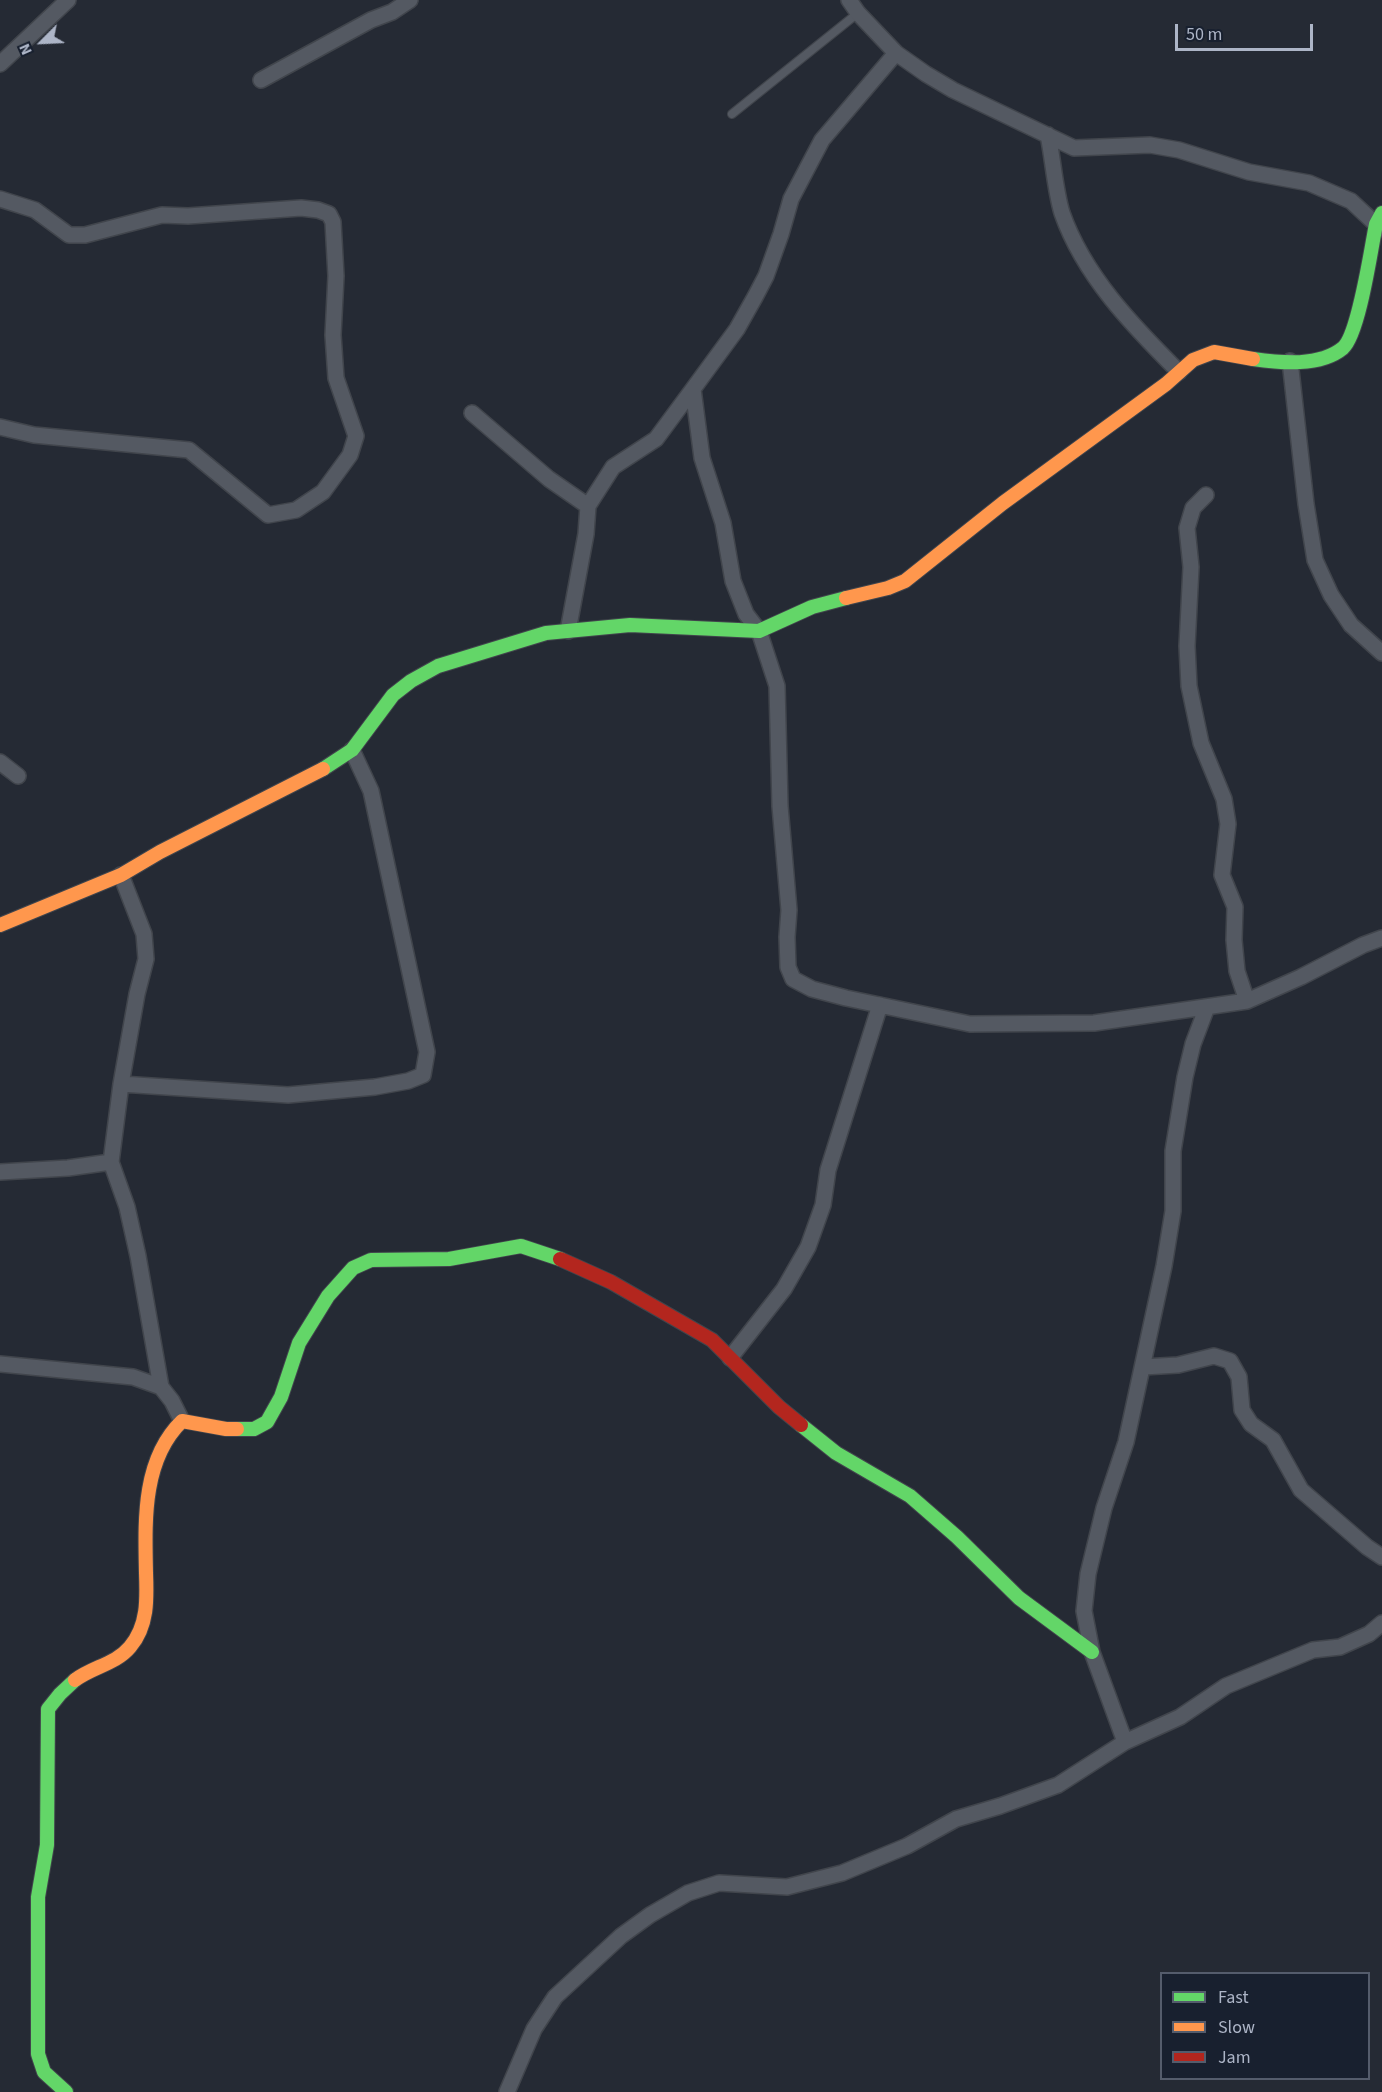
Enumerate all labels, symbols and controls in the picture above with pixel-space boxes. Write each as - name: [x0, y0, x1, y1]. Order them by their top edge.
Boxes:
- north arrow: [12, 12, 72, 72]
- scale bar: [1178, 12, 1316, 50]
- text: 50 m: [1186, 22, 1222, 47]
- text: N: [13, 40, 38, 59]
- legend: [1160, 1972, 1370, 2080]
- text: Fast: [1218, 1985, 1249, 2010]
- text: Slow: [1218, 2015, 1255, 2040]
- text: Jam: [1218, 2045, 1251, 2070]

